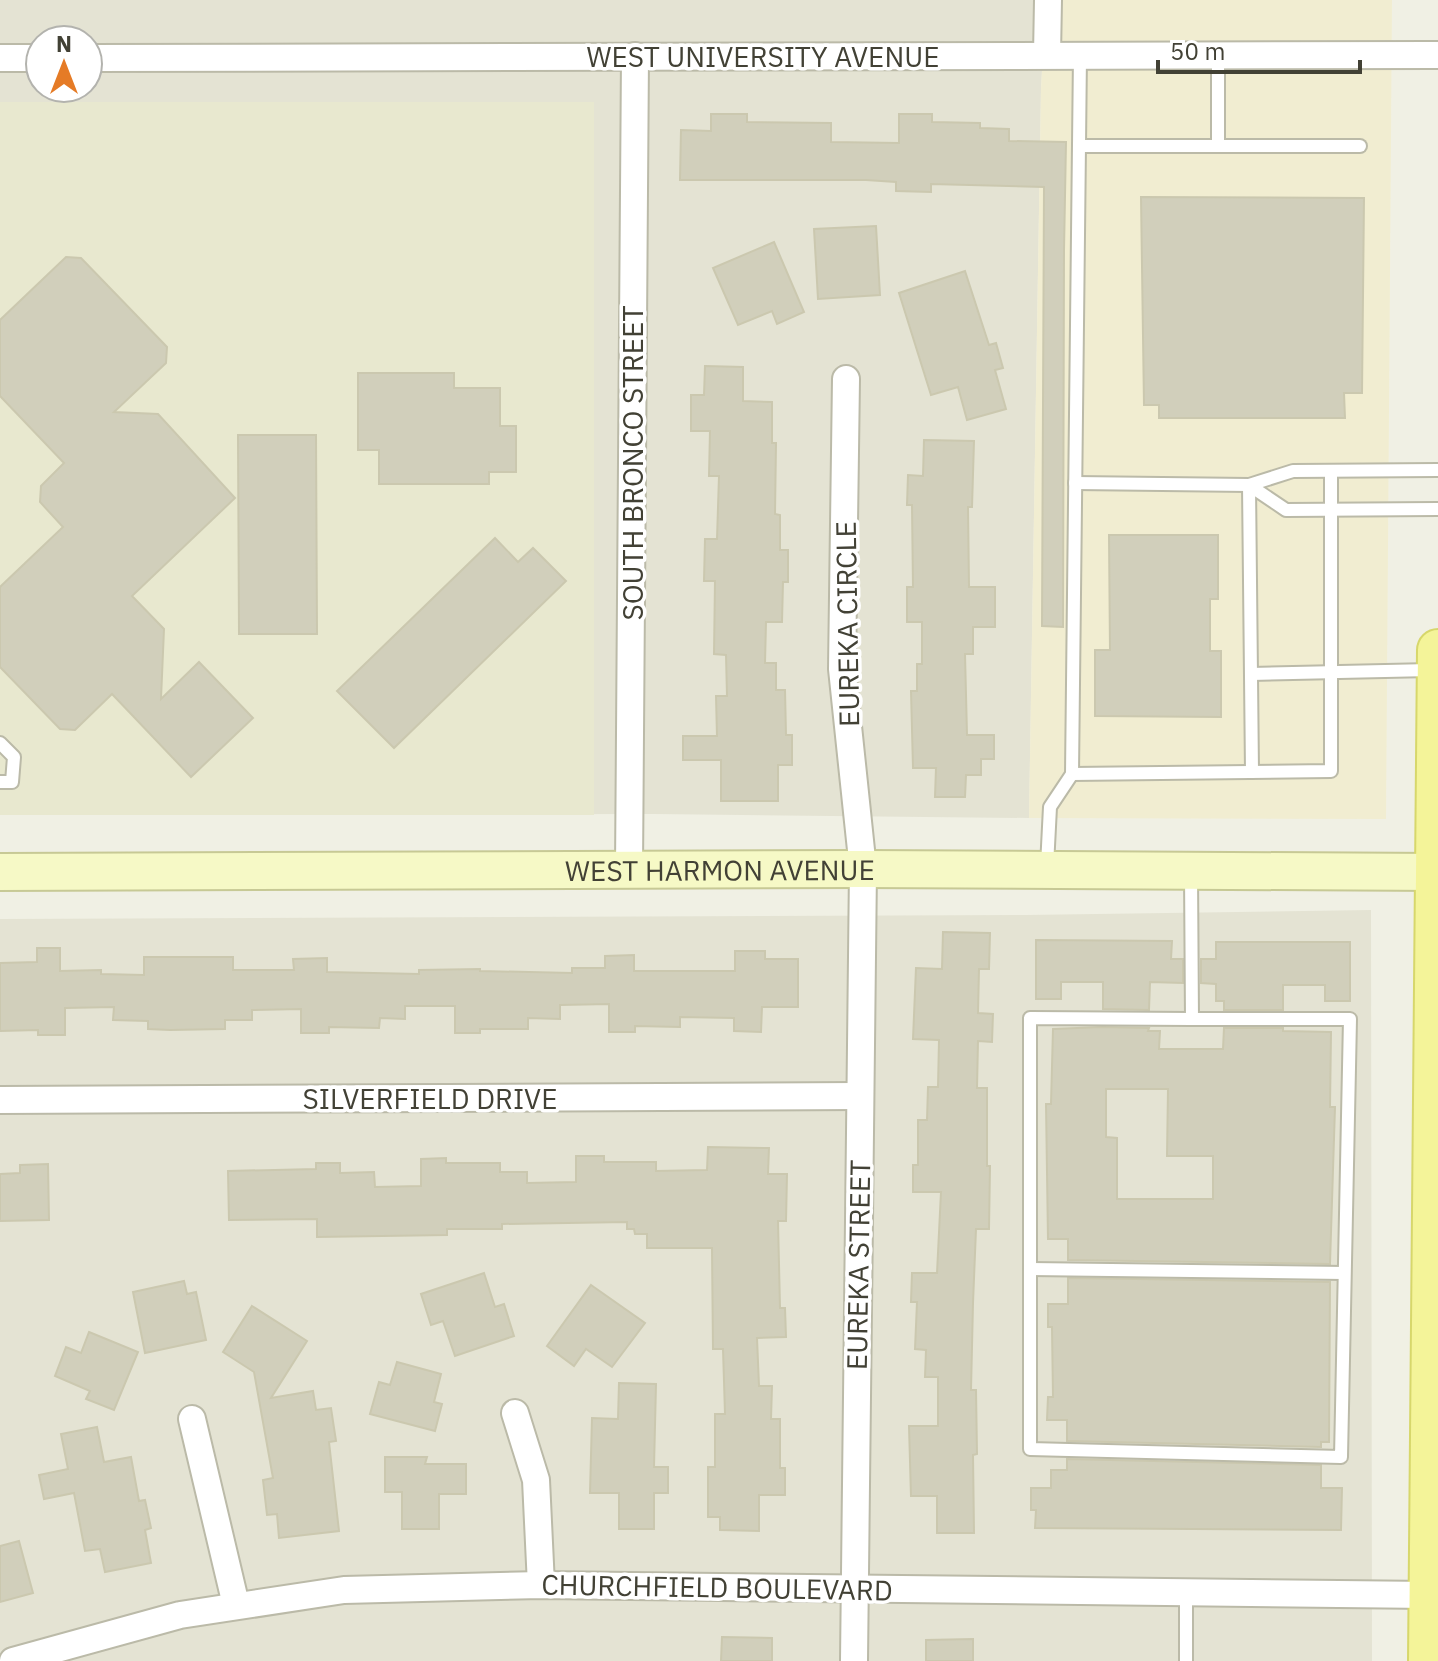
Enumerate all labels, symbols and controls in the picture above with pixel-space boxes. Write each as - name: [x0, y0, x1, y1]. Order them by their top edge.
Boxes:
- north arrow: [24, 24, 104, 104]
- scale bar: [1158, 24, 1360, 74]
- text: N: [56, 29, 72, 58]
- text: 50 m: [1170, 35, 1225, 67]
- street label: WEST UNIVERSITY AVENUE: [587, 38, 940, 75]
- street label: SOUTH BRONCO STREET: [614, 305, 651, 621]
- street label: EUREKA CIRCLE: [827, 521, 867, 727]
- street label: WEST HARMON AVENUE: [565, 850, 875, 889]
- street label: SILVERFIELD DRIVE: [303, 1080, 557, 1117]
- street label: EUREKA STREET: [838, 1160, 878, 1370]
- street label: CHURCHFIELD BOULEVARD: [541, 1565, 893, 1609]

